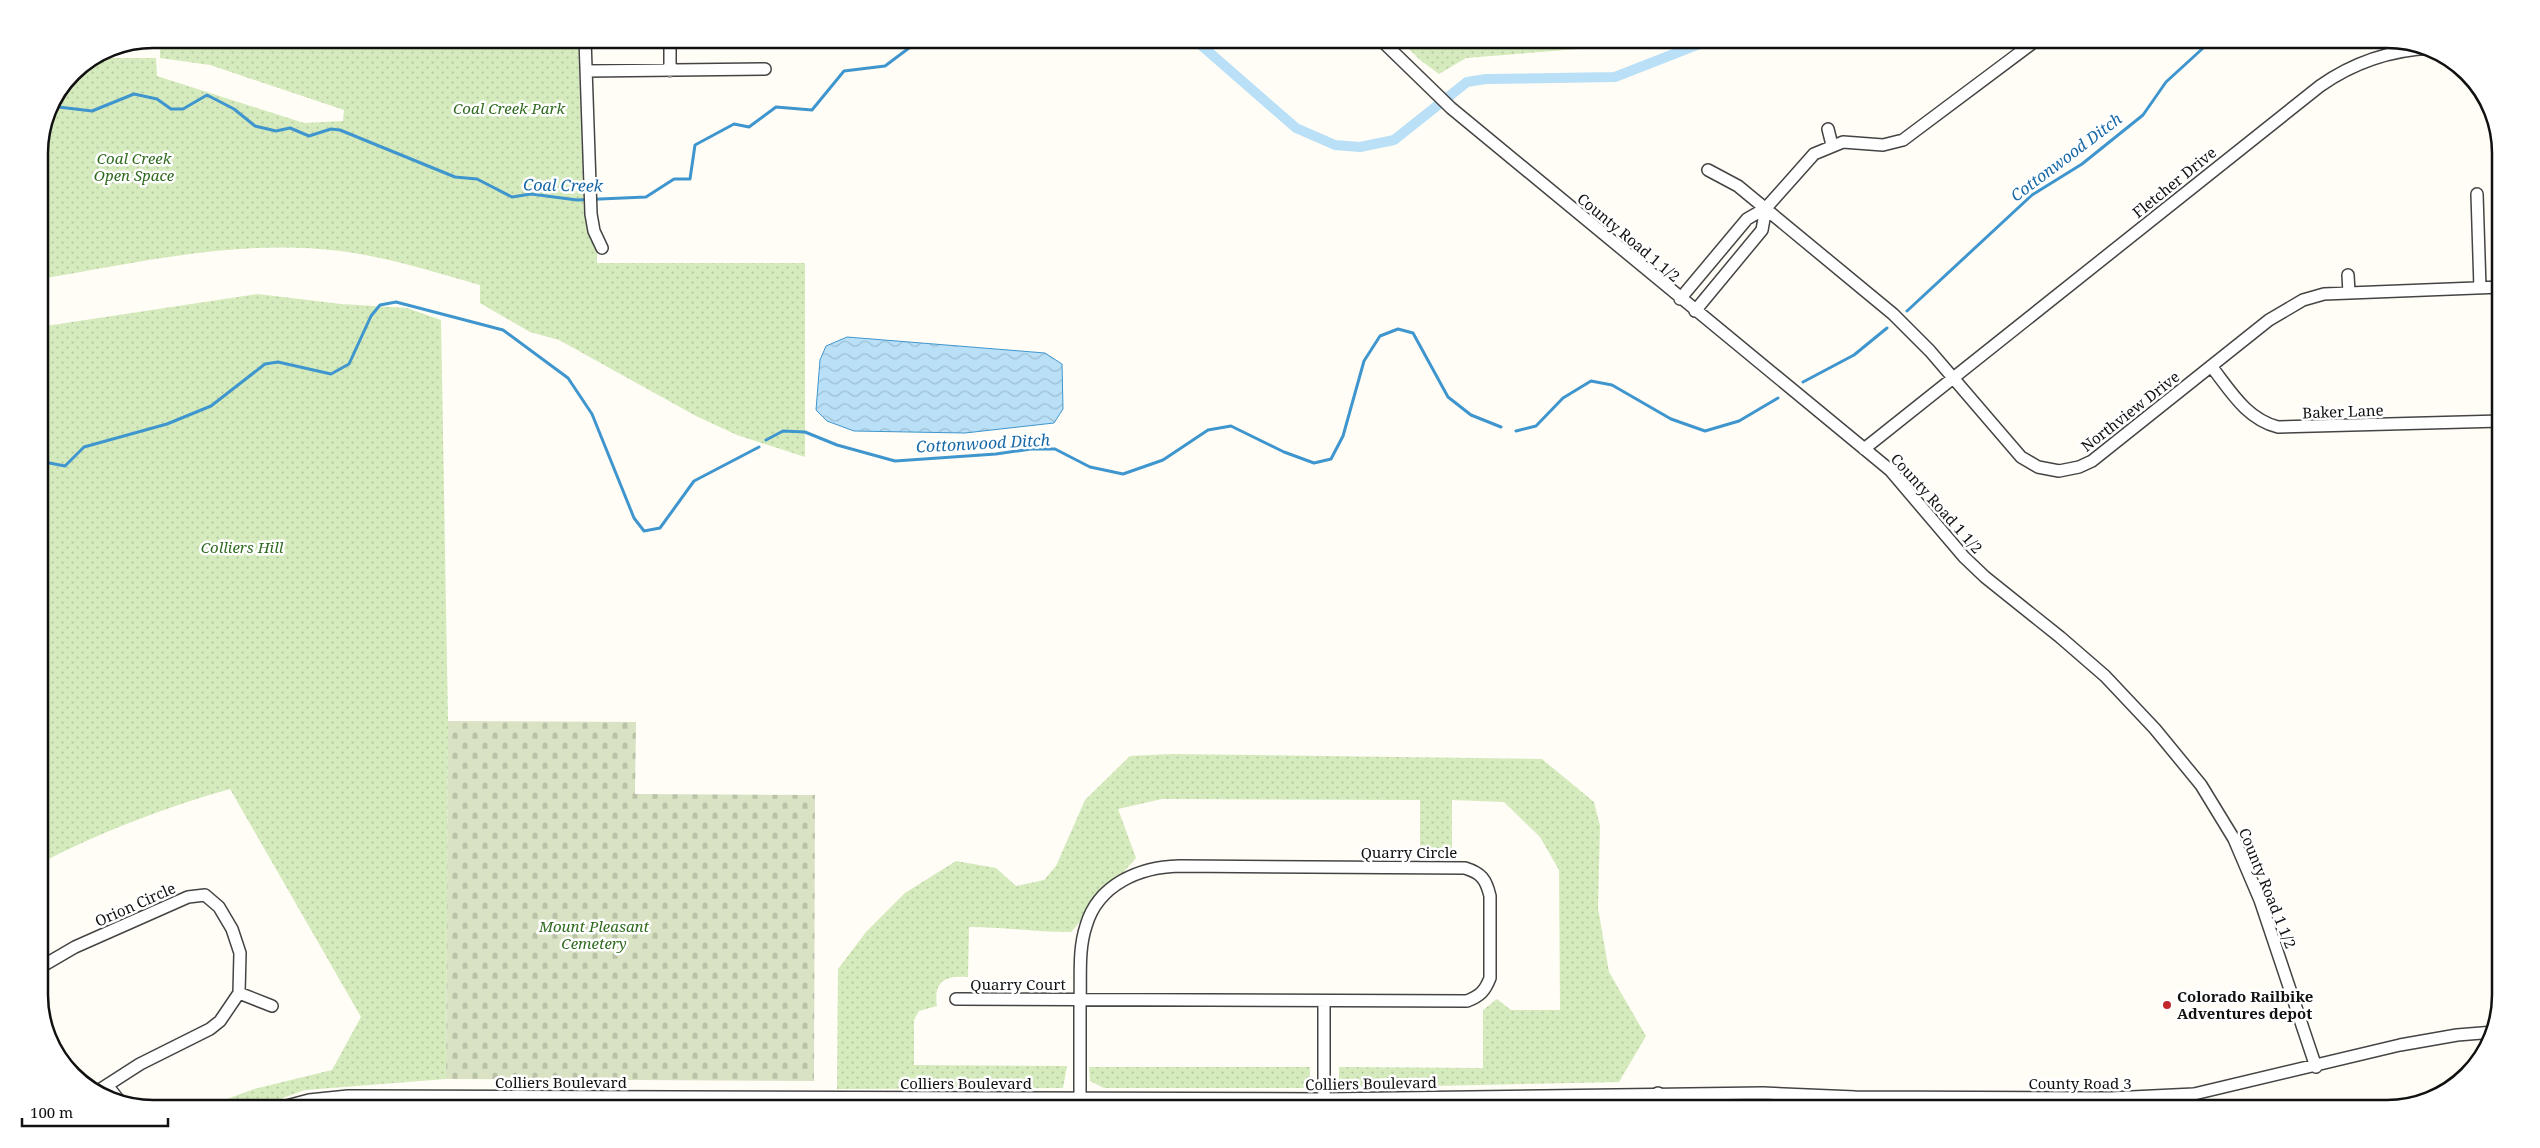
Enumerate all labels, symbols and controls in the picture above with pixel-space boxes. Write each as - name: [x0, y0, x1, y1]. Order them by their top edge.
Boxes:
- park label: Coal Creek Park: [453, 98, 565, 118]
- water label: Cottonwood Ditch: [2006, 108, 2127, 206]
- street label: Fletcher Drive: [2128, 142, 2220, 222]
- park label: Coal Creek Open Space: [94, 148, 175, 185]
- water label: Coal Creek: [523, 173, 604, 197]
- street label: County Road 1 1/2: [1573, 188, 1685, 286]
- street label: Northview Drive: [2077, 366, 2183, 456]
- street label: Baker Lane: [2302, 400, 2384, 422]
- water label: Cottonwood Ditch: [915, 428, 1051, 458]
- street label: County Road 1 1/2: [1887, 449, 1987, 557]
- park label: Colliers Hill: [201, 537, 284, 557]
- street label: County Road 1 1/2: [2235, 825, 2301, 951]
- street label: Quarry Circle: [1361, 842, 1457, 862]
- street label: Orion Circle: [91, 877, 179, 931]
- park label: Mount Pleasant Cemetery: [538, 916, 650, 953]
- street label: Quarry Court: [970, 974, 1066, 994]
- place label: Colorado Railbike Adventures depot: [2177, 986, 2313, 1023]
- marker: Colorado Railbike Adventures depot: [2161, 999, 2173, 1011]
- street label: Colliers Boulevard: [495, 1072, 627, 1092]
- street label: Colliers Boulevard: [1305, 1072, 1437, 1094]
- street label: Colliers Boulevard: [900, 1073, 1032, 1093]
- street label: County Road 3: [2028, 1073, 2132, 1093]
- scale bar: [22, 1096, 169, 1128]
- text: 100 m: [30, 1102, 73, 1122]

